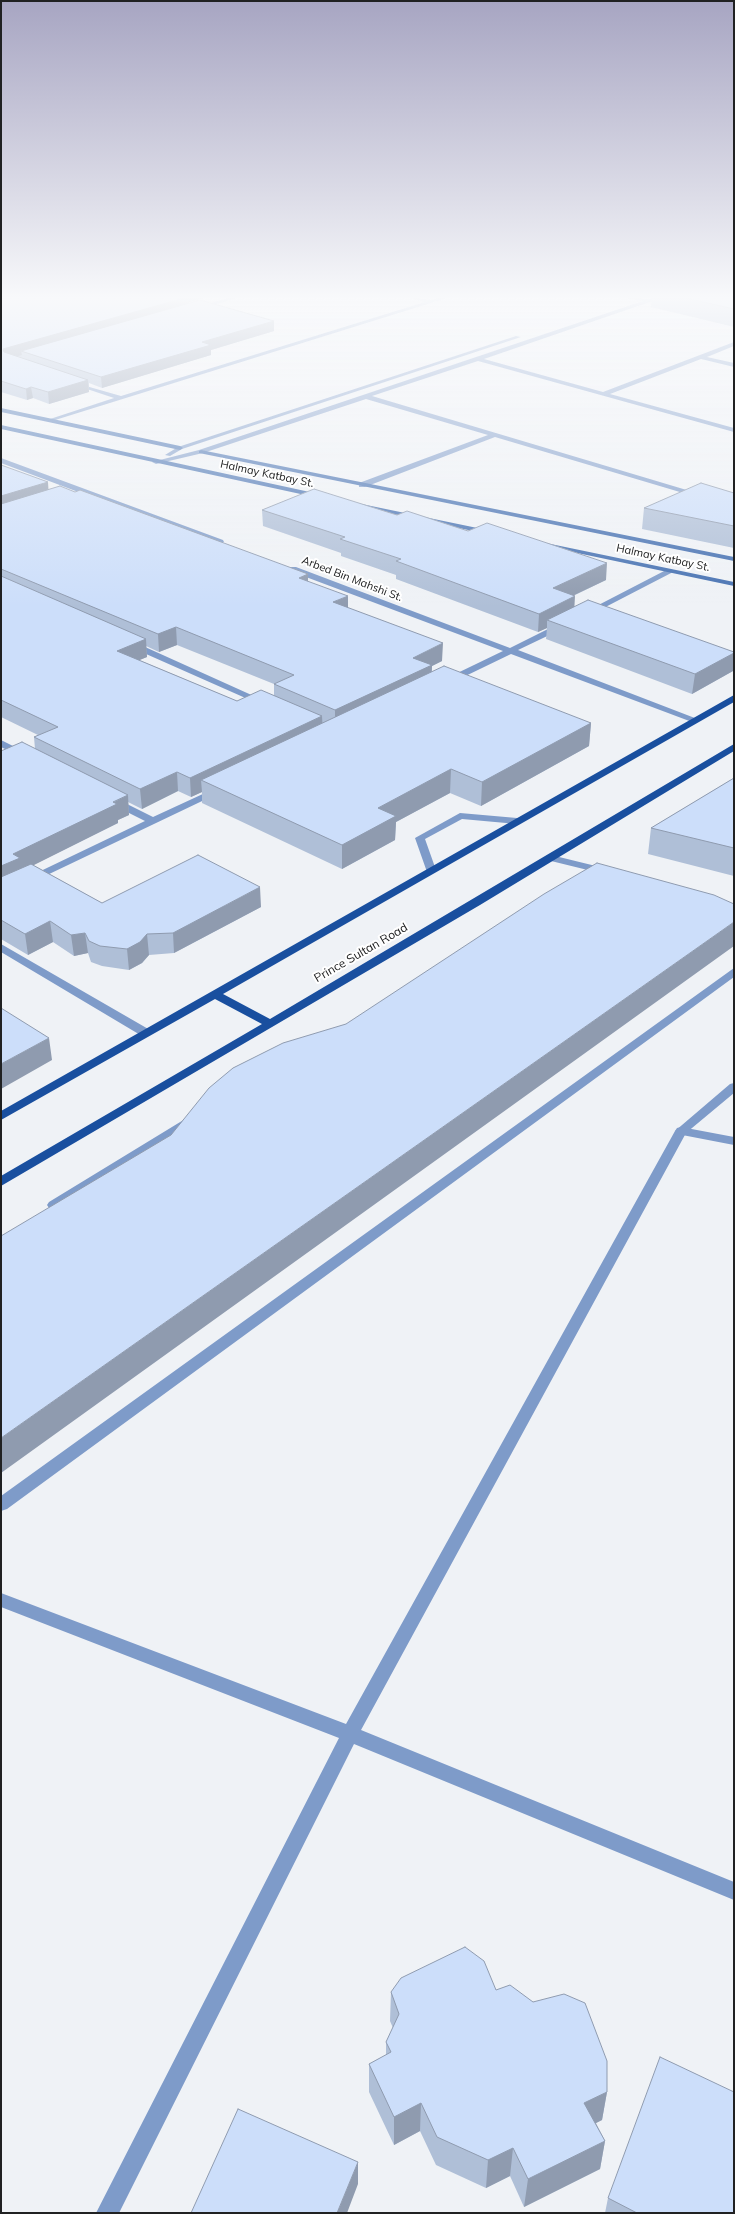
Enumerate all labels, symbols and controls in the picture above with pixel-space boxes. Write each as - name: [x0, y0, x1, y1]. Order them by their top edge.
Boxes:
- street label: Halmay Katbay St.: [219, 458, 315, 490]
- street label: Halmay Katbay St.: [615, 542, 711, 574]
- street label: Arbed Bin Mahshi St.: [300, 554, 404, 604]
- street label: Prince Sultan Road: [312, 920, 410, 986]

